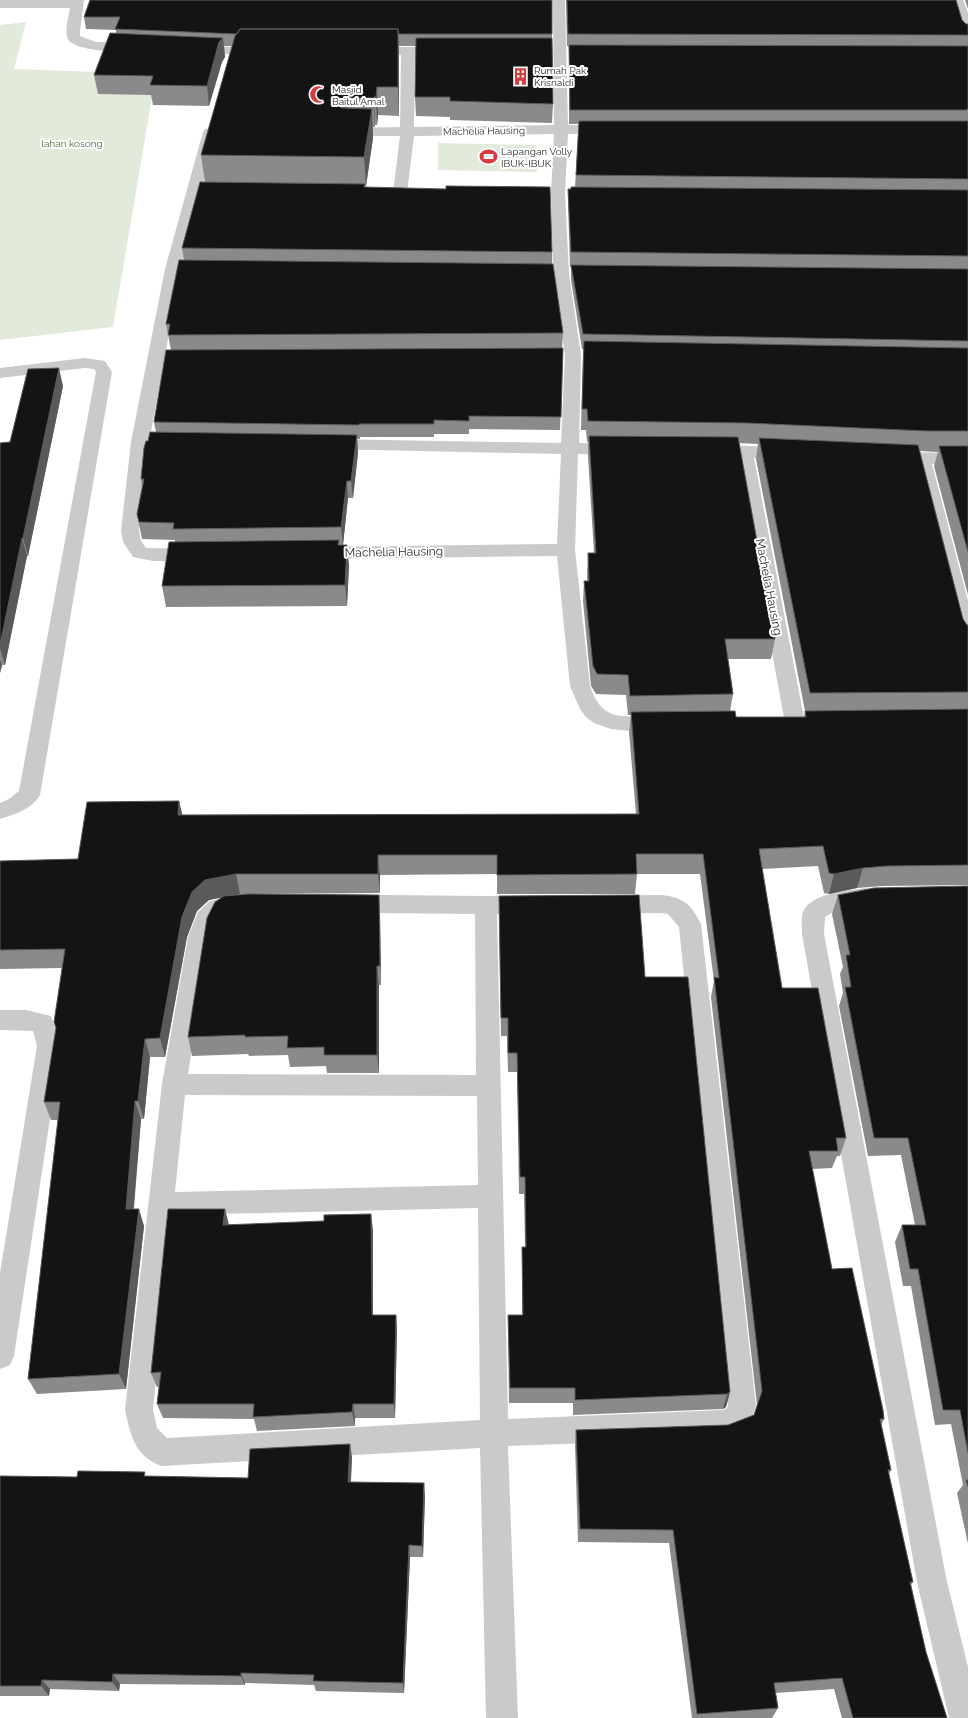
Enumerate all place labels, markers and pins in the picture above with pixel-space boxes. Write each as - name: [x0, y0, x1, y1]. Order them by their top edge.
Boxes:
- place label: Rumah Pak Krisnaldi: [534, 65, 587, 88]
- building icon: Rumah Pak Krisnaldi: [511, 66, 531, 86]
- place label: Masjid Baitul Amal: [332, 84, 385, 107]
- mosque icon: Masjid Baitul Amal: [309, 85, 329, 105]
- place label: Lapangan Volly IBUK-IBUK: [501, 146, 573, 169]
- sports icon: Lapangan Volly IBUK-IBUK: [478, 147, 498, 167]

